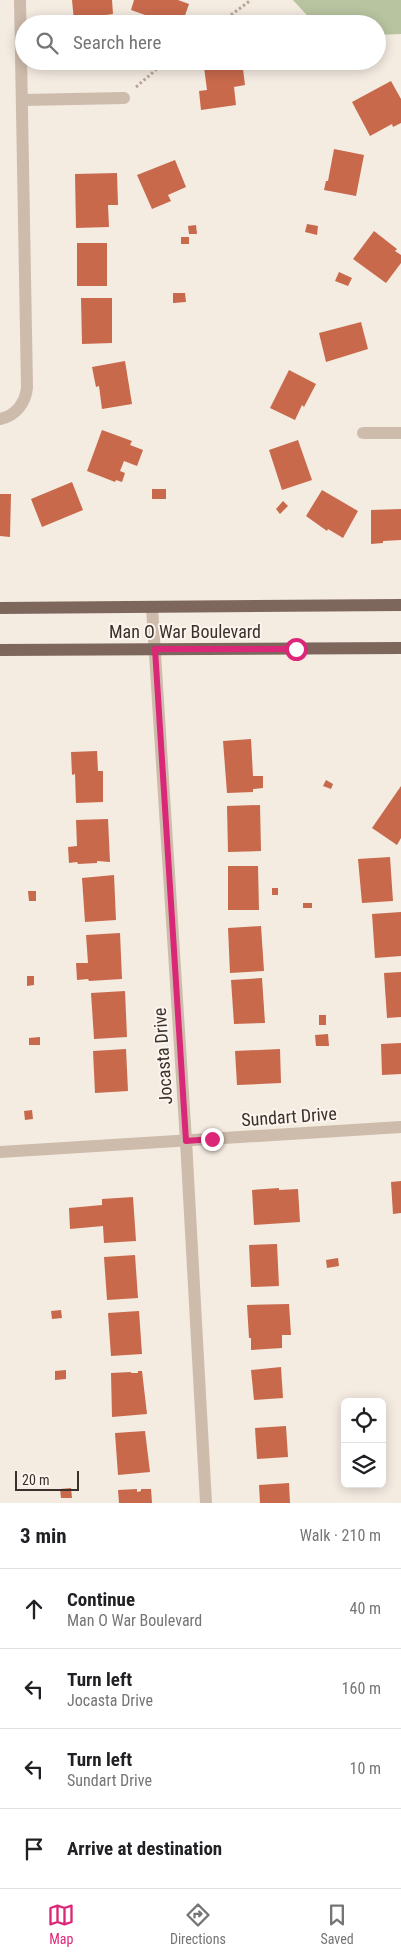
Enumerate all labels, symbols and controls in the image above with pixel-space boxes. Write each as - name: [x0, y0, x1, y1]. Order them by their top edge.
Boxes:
- search box: [15, 15, 386, 70]
- icon: search: [33, 29, 61, 57]
- text: Search here: [73, 31, 161, 54]
- street label: Man O War Boulevard: [109, 621, 261, 642]
- route start: [285, 638, 308, 661]
- street label: Jocasta Drive: [149, 1007, 176, 1105]
- street label: Sundart Drive: [241, 1103, 337, 1130]
- route end: [201, 1128, 224, 1151]
- map controls: [341, 1398, 386, 1488]
- button: locate: [341, 1398, 386, 1443]
- button: layers: [341, 1443, 386, 1488]
- scale bar: [15, 1468, 79, 1491]
- text: 20 m: [22, 1472, 50, 1488]
- text: 3 min: [20, 1524, 67, 1548]
- text: Walk · 210 m: [300, 1526, 381, 1545]
- text: Continue: [67, 1588, 135, 1611]
- icon: ahead: [20, 1595, 48, 1623]
- text: 40 m: [349, 1599, 381, 1618]
- text: Man O War Boulevard: [67, 1611, 202, 1630]
- text: Turn left: [67, 1668, 132, 1691]
- icon: left: [20, 1675, 48, 1703]
- text: 160 m: [342, 1679, 381, 1698]
- text: Jocasta Drive: [67, 1691, 153, 1710]
- text: Turn left: [67, 1748, 132, 1771]
- icon: left: [20, 1755, 48, 1783]
- text: 10 m: [349, 1759, 381, 1778]
- text: Sundart Drive: [67, 1771, 152, 1790]
- icon: arrive: [20, 1835, 48, 1863]
- text: Arrive at destination: [67, 1837, 222, 1860]
- tab: Map: [47, 1901, 75, 1947]
- tab: Directions: [170, 1901, 226, 1947]
- tab: Saved: [320, 1901, 354, 1947]

